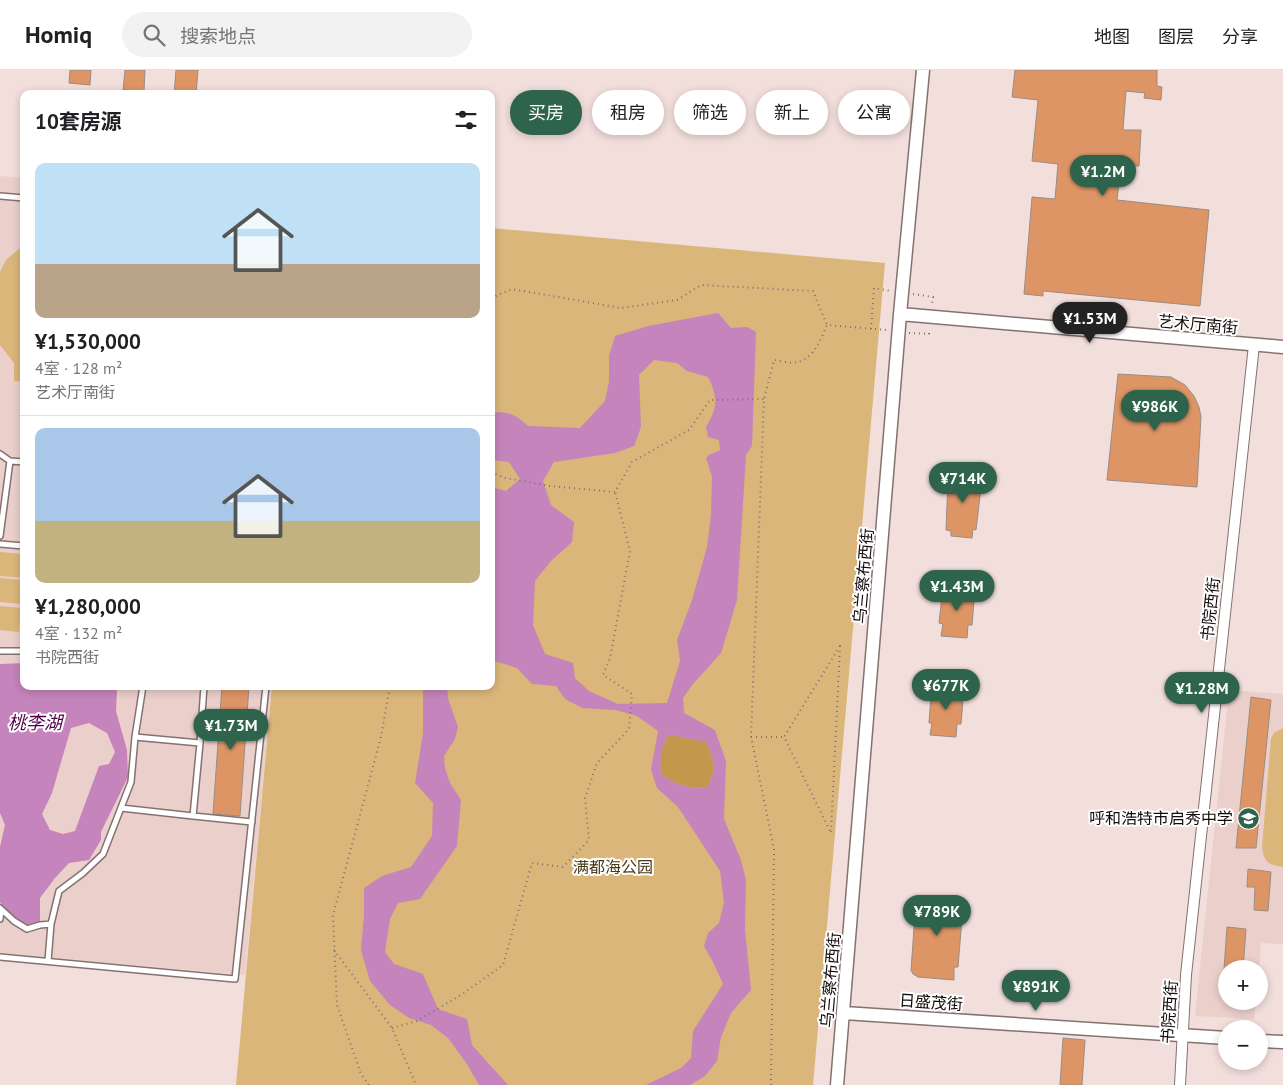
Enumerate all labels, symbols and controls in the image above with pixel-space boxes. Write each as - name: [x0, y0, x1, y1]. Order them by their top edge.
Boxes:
- search box: [122, 12, 472, 57]
- text: Homiq: [25, 19, 92, 50]
- icon: search: [140, 21, 168, 49]
- text: 搜索地点: [180, 24, 256, 48]
- text: 地图: [1094, 25, 1130, 48]
- text: 图层: [1158, 25, 1194, 48]
- text: 分享: [1222, 25, 1258, 48]
- chip: 买房: [510, 90, 582, 135]
- chip: 租房: [592, 90, 664, 135]
- chip: 筛选: [674, 90, 746, 135]
- chip: 新上: [756, 90, 828, 135]
- chip: 公寓: [838, 90, 910, 135]
- icon: filters: [452, 106, 480, 134]
- text: 10套房源: [35, 108, 122, 135]
- pin: ¥1.2M: [1068, 154, 1138, 197]
- text: ¥1.2M: [1081, 161, 1125, 181]
- icon: home: [213, 195, 303, 285]
- pin: ¥1.53M: [1049, 302, 1131, 344]
- text: ¥1.53M: [1063, 308, 1117, 328]
- street label: 艺术厅南街: [1157, 311, 1239, 337]
- text: ¥1,530,000: [35, 328, 141, 355]
- text: 4室 · 128 m²: [35, 358, 122, 378]
- text: 艺术厅南街: [35, 382, 115, 402]
- pin: ¥986K: [1120, 390, 1190, 432]
- text: ¥986K: [1132, 396, 1178, 416]
- icon: home: [213, 461, 303, 551]
- pin: ¥714K: [928, 462, 998, 504]
- text: ¥714K: [940, 468, 986, 488]
- street label: 乌兰察布西街: [849, 527, 877, 625]
- pin: ¥1.43M: [916, 570, 998, 612]
- text: ¥1.43M: [930, 576, 984, 596]
- street label: 书院西街: [1197, 576, 1223, 642]
- text: ¥1,280,000: [35, 593, 141, 620]
- text: 4室 · 132 m²: [35, 623, 122, 643]
- text: 书院西街: [35, 647, 99, 667]
- pin: ¥677K: [911, 668, 981, 711]
- pin: ¥1.28M: [1161, 672, 1243, 714]
- text: ¥677K: [923, 675, 969, 695]
- text: ¥1.28M: [1175, 678, 1229, 698]
- pin: ¥1.73M: [190, 708, 272, 751]
- water label: 桃李湖: [8, 711, 65, 734]
- text: ¥1.73M: [204, 715, 258, 735]
- school or university icon: 呼和浩特市启秀中学: [1237, 806, 1261, 830]
- place label: 呼和浩特市启秀中学: [1089, 808, 1233, 828]
- park label: 满都海公园: [573, 857, 653, 877]
- pin: ¥789K: [902, 894, 972, 937]
- text: ¥789K: [914, 901, 960, 921]
- street label: 乌兰察布西街: [816, 931, 844, 1029]
- map controls: [1218, 960, 1268, 1070]
- button: +: [1218, 960, 1268, 1010]
- pin: ¥891K: [1001, 970, 1071, 1012]
- text: ¥891K: [1013, 976, 1059, 996]
- street label: 书院西街: [1157, 979, 1181, 1045]
- street label: 日盛茂街: [898, 990, 964, 1014]
- button: −: [1218, 1020, 1268, 1070]

